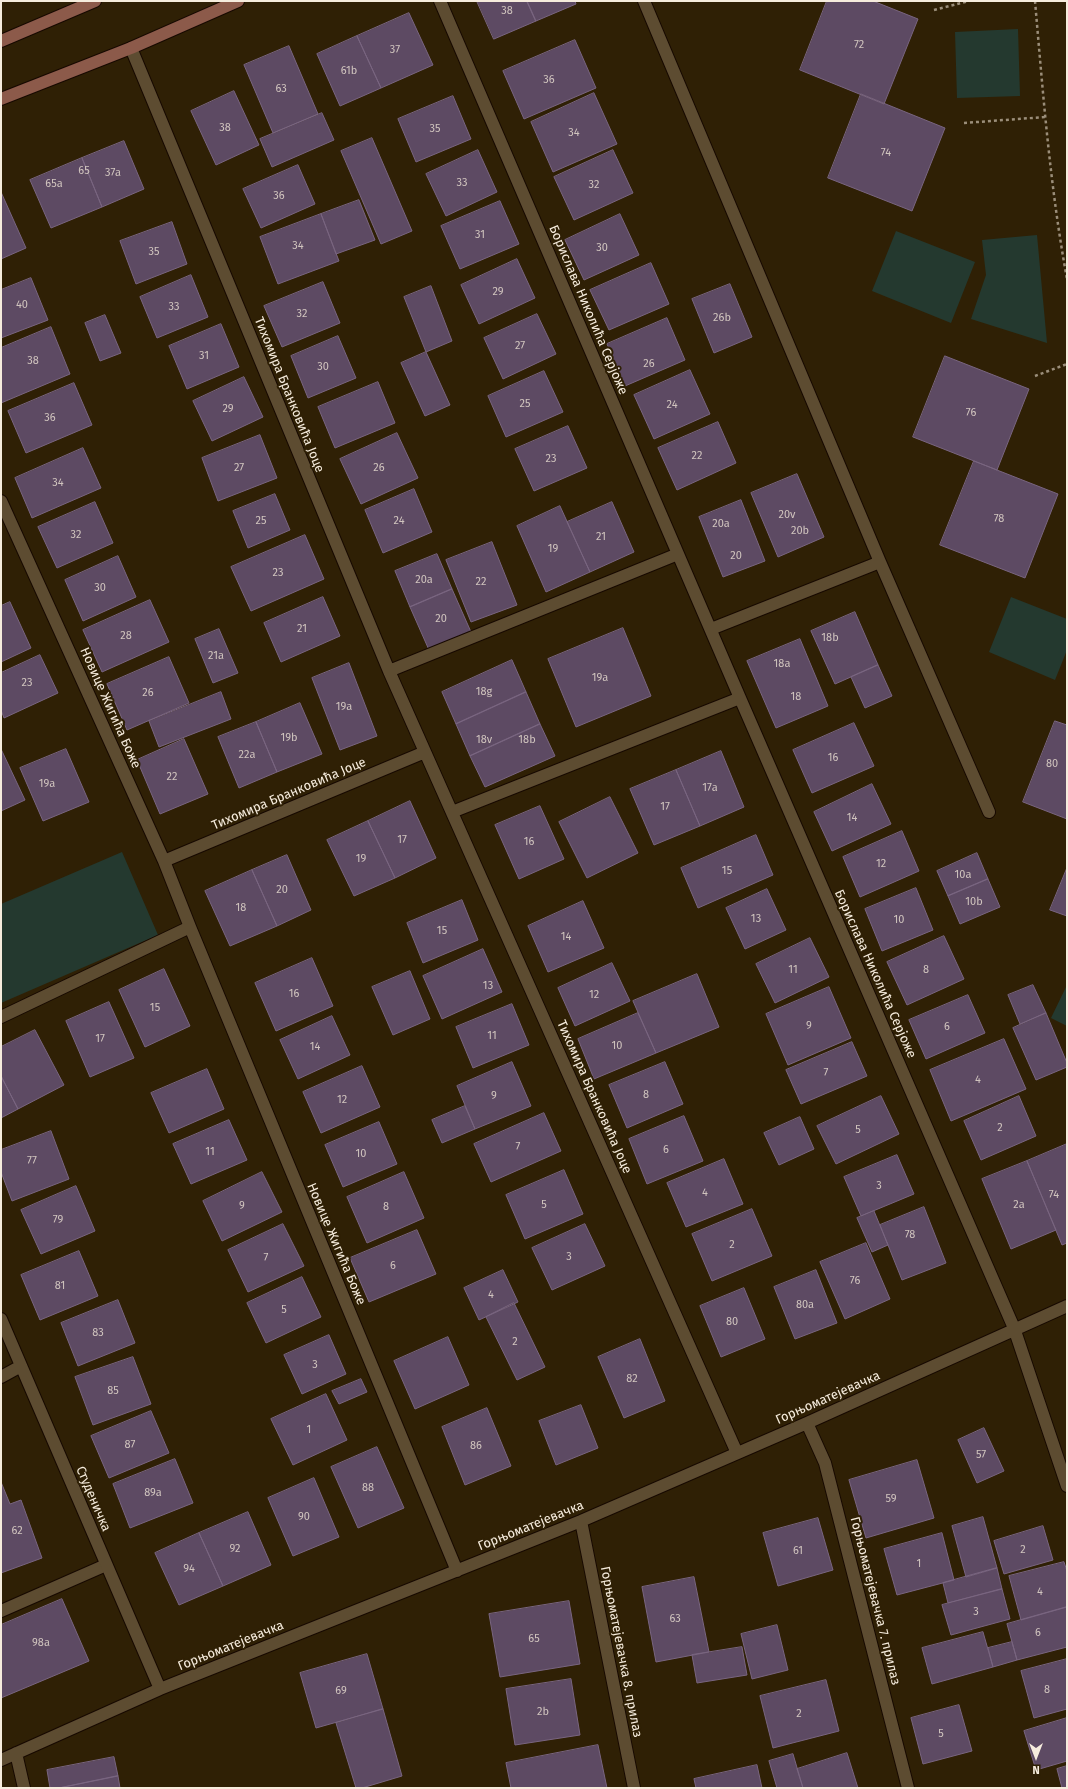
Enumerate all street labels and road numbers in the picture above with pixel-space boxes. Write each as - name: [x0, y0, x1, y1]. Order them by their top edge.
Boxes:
- street label: Борислава Николића Серјоже: [545, 223, 631, 397]
- street label: Тихомира Бранковића Јоце: [251, 315, 327, 475]
- street label: Новице Жигића Боже: [76, 645, 144, 771]
- street label: Тихомира Бранковића Јоце: [209, 754, 369, 834]
- street label: Борислава Николића Серјоже: [831, 887, 919, 1061]
- street label: Тихомира Бранковића Јоце: [553, 1018, 635, 1176]
- street label: Новице Жигића Боже: [303, 1181, 369, 1307]
- street label: Горњоматејевачка: [773, 1368, 883, 1428]
- street label: Студеничка: [72, 1464, 114, 1534]
- street label: Горњоматејевачка: [476, 1498, 586, 1554]
- street label: Горњоматејевачка 7. прилаз: [847, 1515, 903, 1687]
- street label: Горњоматејевачка 8. прилаз: [597, 1565, 645, 1739]
- street label: Горњоматејевачка: [176, 1618, 286, 1674]

